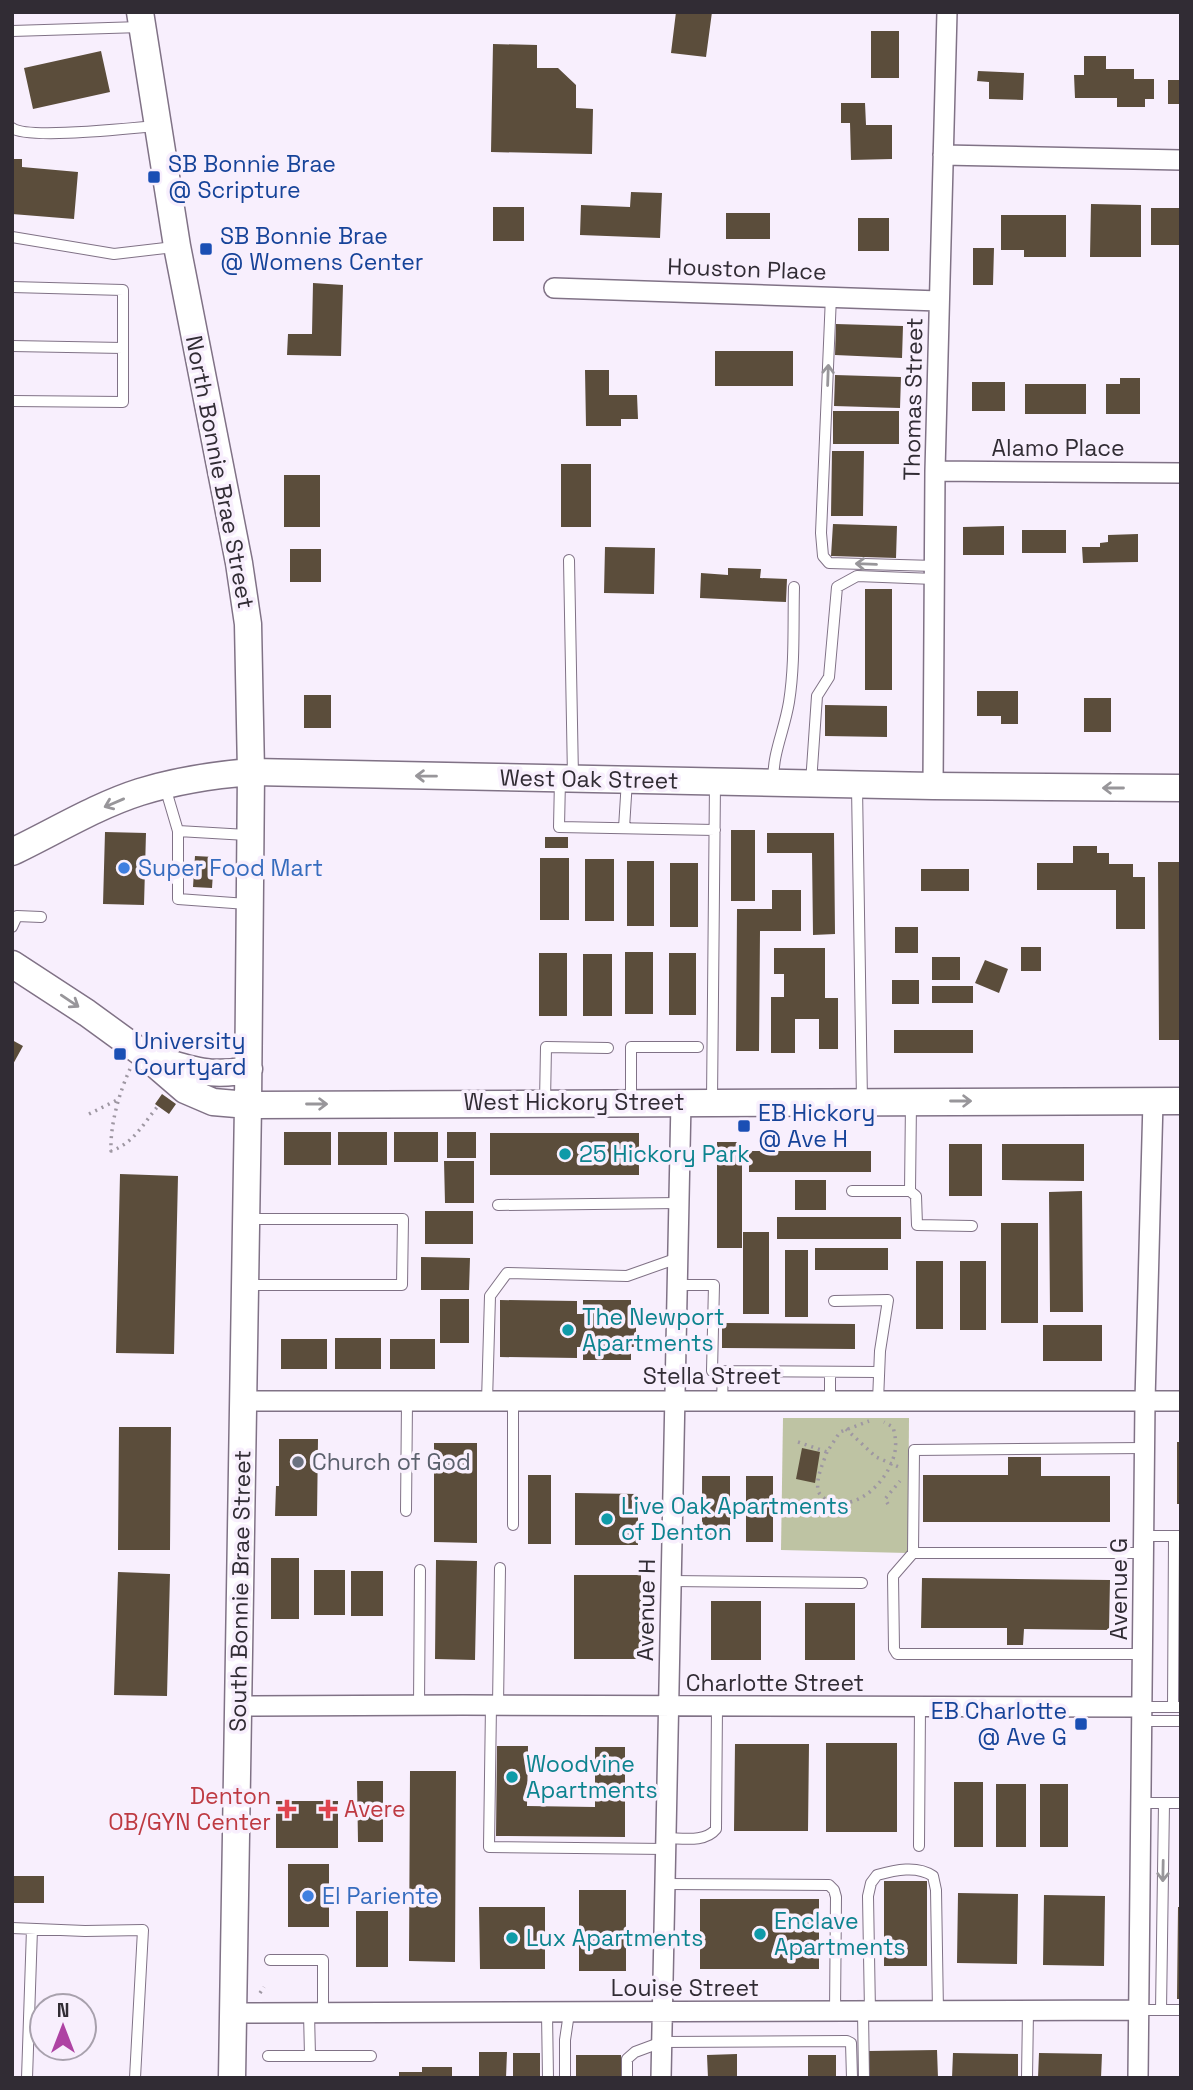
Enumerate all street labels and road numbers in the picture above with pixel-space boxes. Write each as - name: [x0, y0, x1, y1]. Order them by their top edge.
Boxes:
- street label: Houston Place: [667, 251, 827, 287]
- street label: Thomas Street: [897, 317, 929, 481]
- street label: North Bonnie Brae Street: [179, 333, 261, 611]
- street label: Alamo Place: [992, 433, 1125, 463]
- street label: West Oak Street: [499, 762, 679, 796]
- street label: West Hickory Street: [463, 1087, 685, 1117]
- street label: Stella Street: [643, 1361, 781, 1391]
- street label: South Bonnie Brae Street: [223, 1450, 257, 1732]
- street label: Avenue G: [1104, 1538, 1134, 1640]
- street label: Avenue H: [630, 1559, 662, 1661]
- street label: Charlotte Street: [686, 1668, 864, 1698]
- street label: Louise Street: [611, 1973, 759, 2003]

